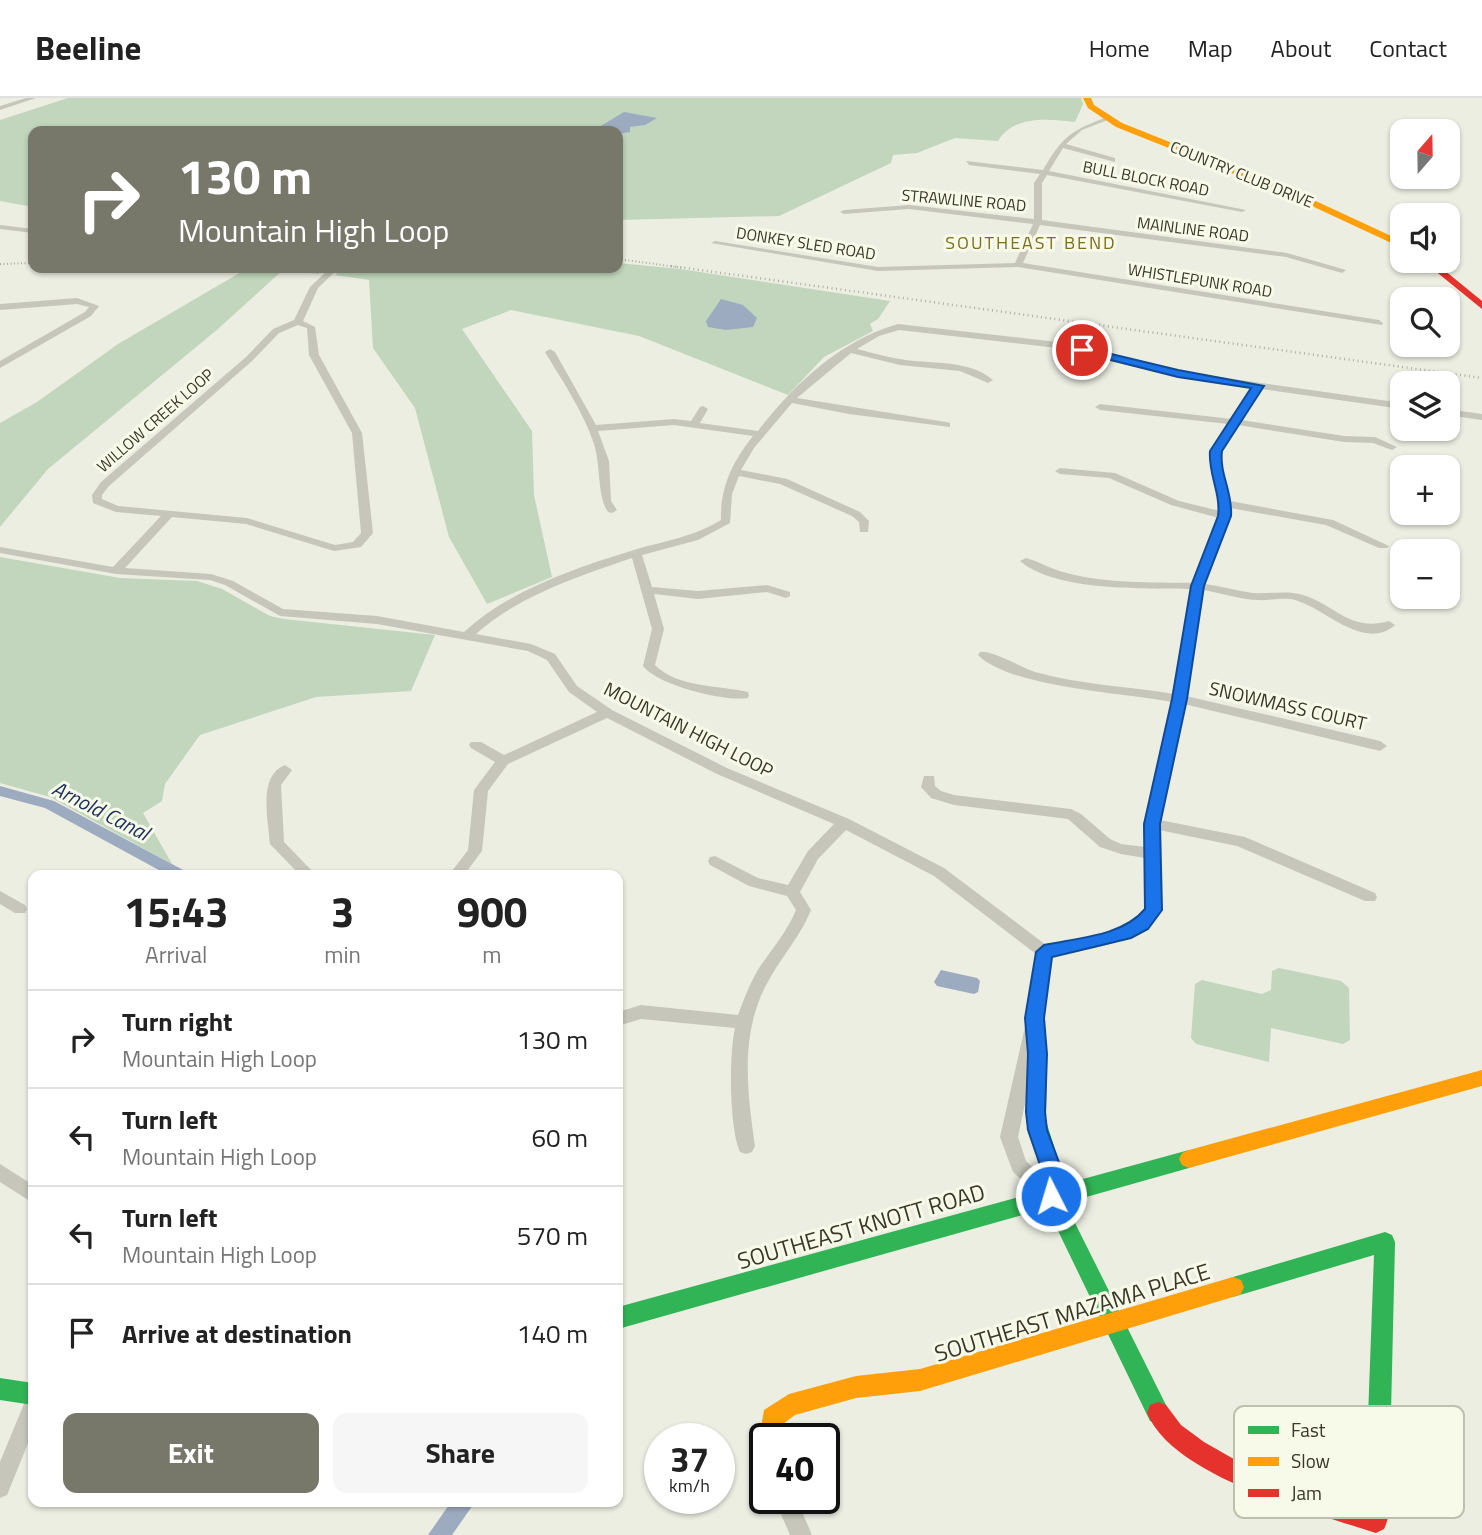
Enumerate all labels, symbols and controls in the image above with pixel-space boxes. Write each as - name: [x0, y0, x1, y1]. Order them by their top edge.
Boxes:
- text: Beeline: [35, 23, 141, 73]
- text: Home: [1089, 30, 1150, 66]
- text: Map: [1188, 30, 1233, 66]
- text: About: [1271, 30, 1331, 66]
- text: Contact: [1369, 30, 1447, 66]
- north arrow: [1390, 119, 1460, 189]
- map controls: [1390, 119, 1460, 609]
- street label: COUNTRY CLUB DRIVE: [1167, 134, 1317, 214]
- text: 130 m: [178, 138, 312, 213]
- icon: right: [63, 154, 154, 245]
- street label: BULL BLOCK ROAD: [1081, 154, 1211, 202]
- street label: STRAWLINE ROAD: [901, 183, 1027, 217]
- button: sound: [1390, 203, 1460, 273]
- text: Mountain High Loop: [178, 206, 449, 254]
- street label: MAINLINE ROAD: [1136, 210, 1250, 248]
- street label: DONKEY SLED ROAD: [735, 220, 877, 266]
- district label: SOUTHEAST BEND: [945, 229, 1117, 256]
- street label: WHISTLEPUNK ROAD: [1126, 257, 1274, 303]
- button: search: [1390, 287, 1460, 357]
- pin: [1052, 320, 1112, 380]
- icon: arrive: [1063, 331, 1101, 369]
- street label: WILLOW CREEK LOOP: [91, 362, 219, 478]
- button: layers: [1390, 371, 1460, 441]
- button: +: [1390, 455, 1460, 525]
- button: −: [1390, 539, 1460, 609]
- street label: SNOWMASS COURT: [1206, 673, 1370, 737]
- street label: MOUNTAIN HIGH LOOP: [599, 674, 779, 784]
- water label: Arnold Canal: [47, 772, 157, 849]
- text: 15:43: [124, 879, 229, 943]
- text: 3: [331, 879, 354, 943]
- text: 900: [457, 879, 527, 943]
- text: Arrival: [145, 937, 207, 972]
- text: min: [324, 937, 361, 972]
- text: m: [482, 937, 502, 972]
- text: Turn right: [122, 1002, 233, 1041]
- icon: right: [63, 1020, 101, 1058]
- text: 130 m: [517, 1020, 588, 1059]
- text: Mountain High Loop: [122, 1041, 317, 1076]
- text: Turn left: [122, 1100, 217, 1139]
- icon: left: [63, 1118, 101, 1156]
- text: 60 m: [531, 1118, 588, 1157]
- text: Mountain High Loop: [122, 1139, 317, 1174]
- position arrow: [1014, 1159, 1088, 1233]
- street label: SOUTHEAST KNOTT ROAD: [733, 1174, 989, 1278]
- text: Turn left: [122, 1198, 217, 1237]
- icon: left: [63, 1216, 101, 1254]
- text: 570 m: [517, 1216, 588, 1255]
- text: Mountain High Loop: [122, 1237, 317, 1272]
- street label: SOUTHEAST MAZAMA PLACE: [930, 1253, 1214, 1371]
- icon: arrive: [63, 1314, 101, 1352]
- text: Arrive at destination: [122, 1314, 352, 1353]
- text: 140 m: [517, 1314, 588, 1353]
- legend: [1234, 1406, 1464, 1518]
- button: Exit: [63, 1413, 319, 1493]
- button: Share: [333, 1413, 588, 1493]
- text: Fast: [1291, 1415, 1326, 1444]
- speed limit sign: 40: [749, 1423, 840, 1514]
- text: 37: [670, 1432, 709, 1486]
- text: Slow: [1291, 1446, 1330, 1475]
- text: km/h: [669, 1472, 710, 1499]
- text: Jam: [1291, 1478, 1322, 1507]

